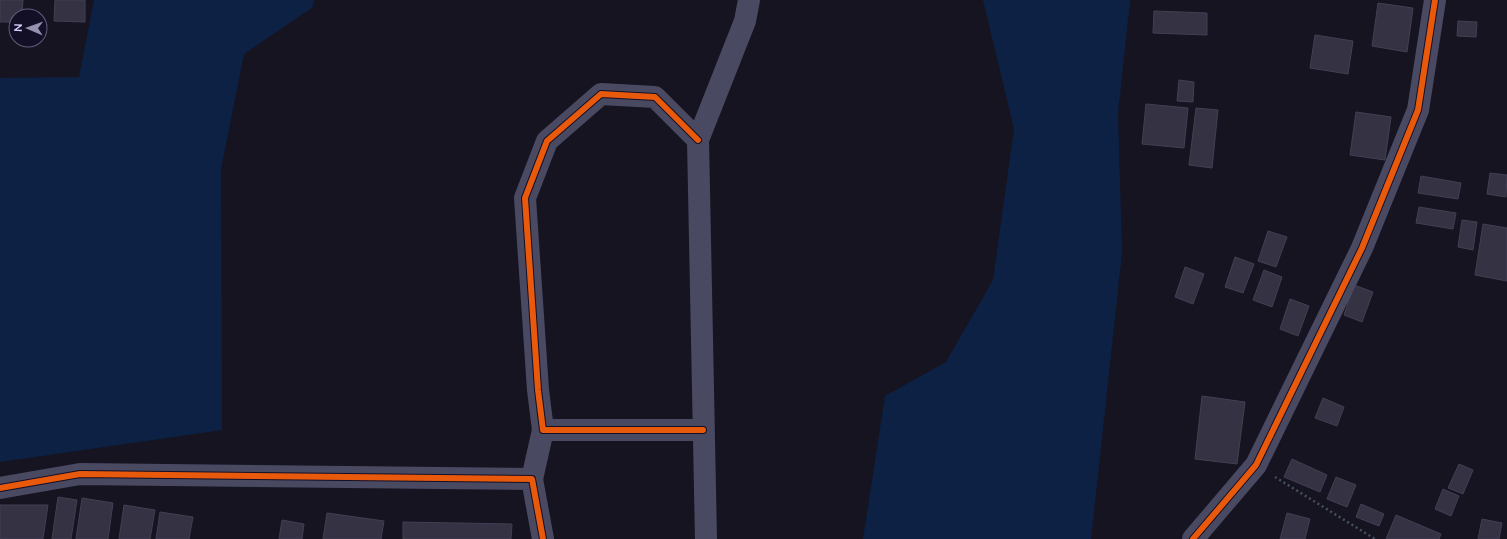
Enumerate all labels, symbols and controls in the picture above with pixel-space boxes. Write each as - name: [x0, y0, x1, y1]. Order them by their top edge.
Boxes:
- north arrow: [8, 8, 48, 48]
- text: N: [11, 23, 25, 32]

